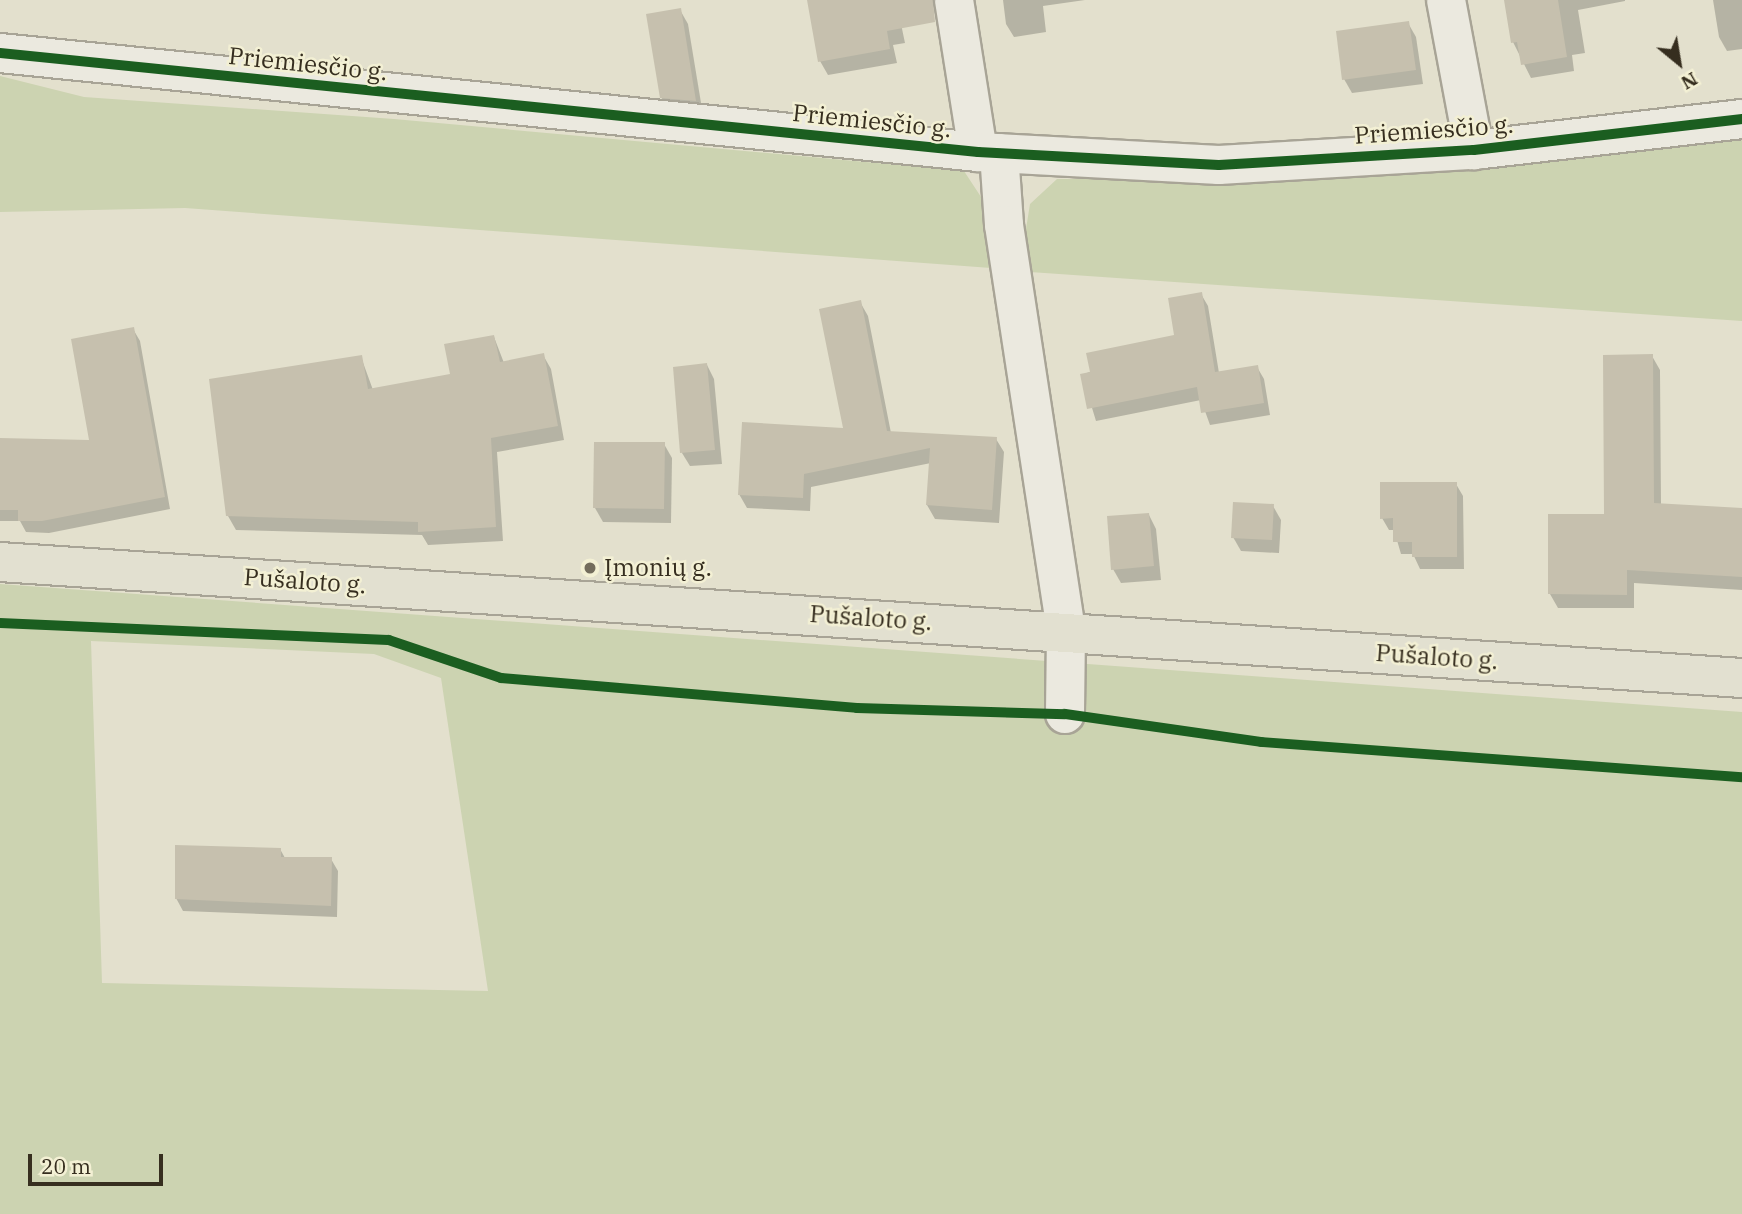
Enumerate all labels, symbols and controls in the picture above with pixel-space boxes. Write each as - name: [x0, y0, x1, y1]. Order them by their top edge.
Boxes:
- north arrow: [1644, 28, 1714, 98]
- street label: Priemiesčio g.: [227, 41, 389, 87]
- text: N: [1677, 67, 1702, 95]
- street label: Priemiesčio g.: [791, 98, 953, 144]
- street label: Priemiesčio g.: [1353, 110, 1515, 150]
- place label: Įmonių g.: [604, 554, 712, 582]
- marker: Įmonių g.: [582, 560, 598, 576]
- street label: Pušaloto g.: [243, 562, 367, 600]
- street label: Pušaloto g.: [809, 599, 933, 637]
- street label: Pušaloto g.: [1375, 638, 1499, 676]
- scale bar: [32, 1140, 166, 1184]
- text: 20 m: [41, 1152, 91, 1180]

